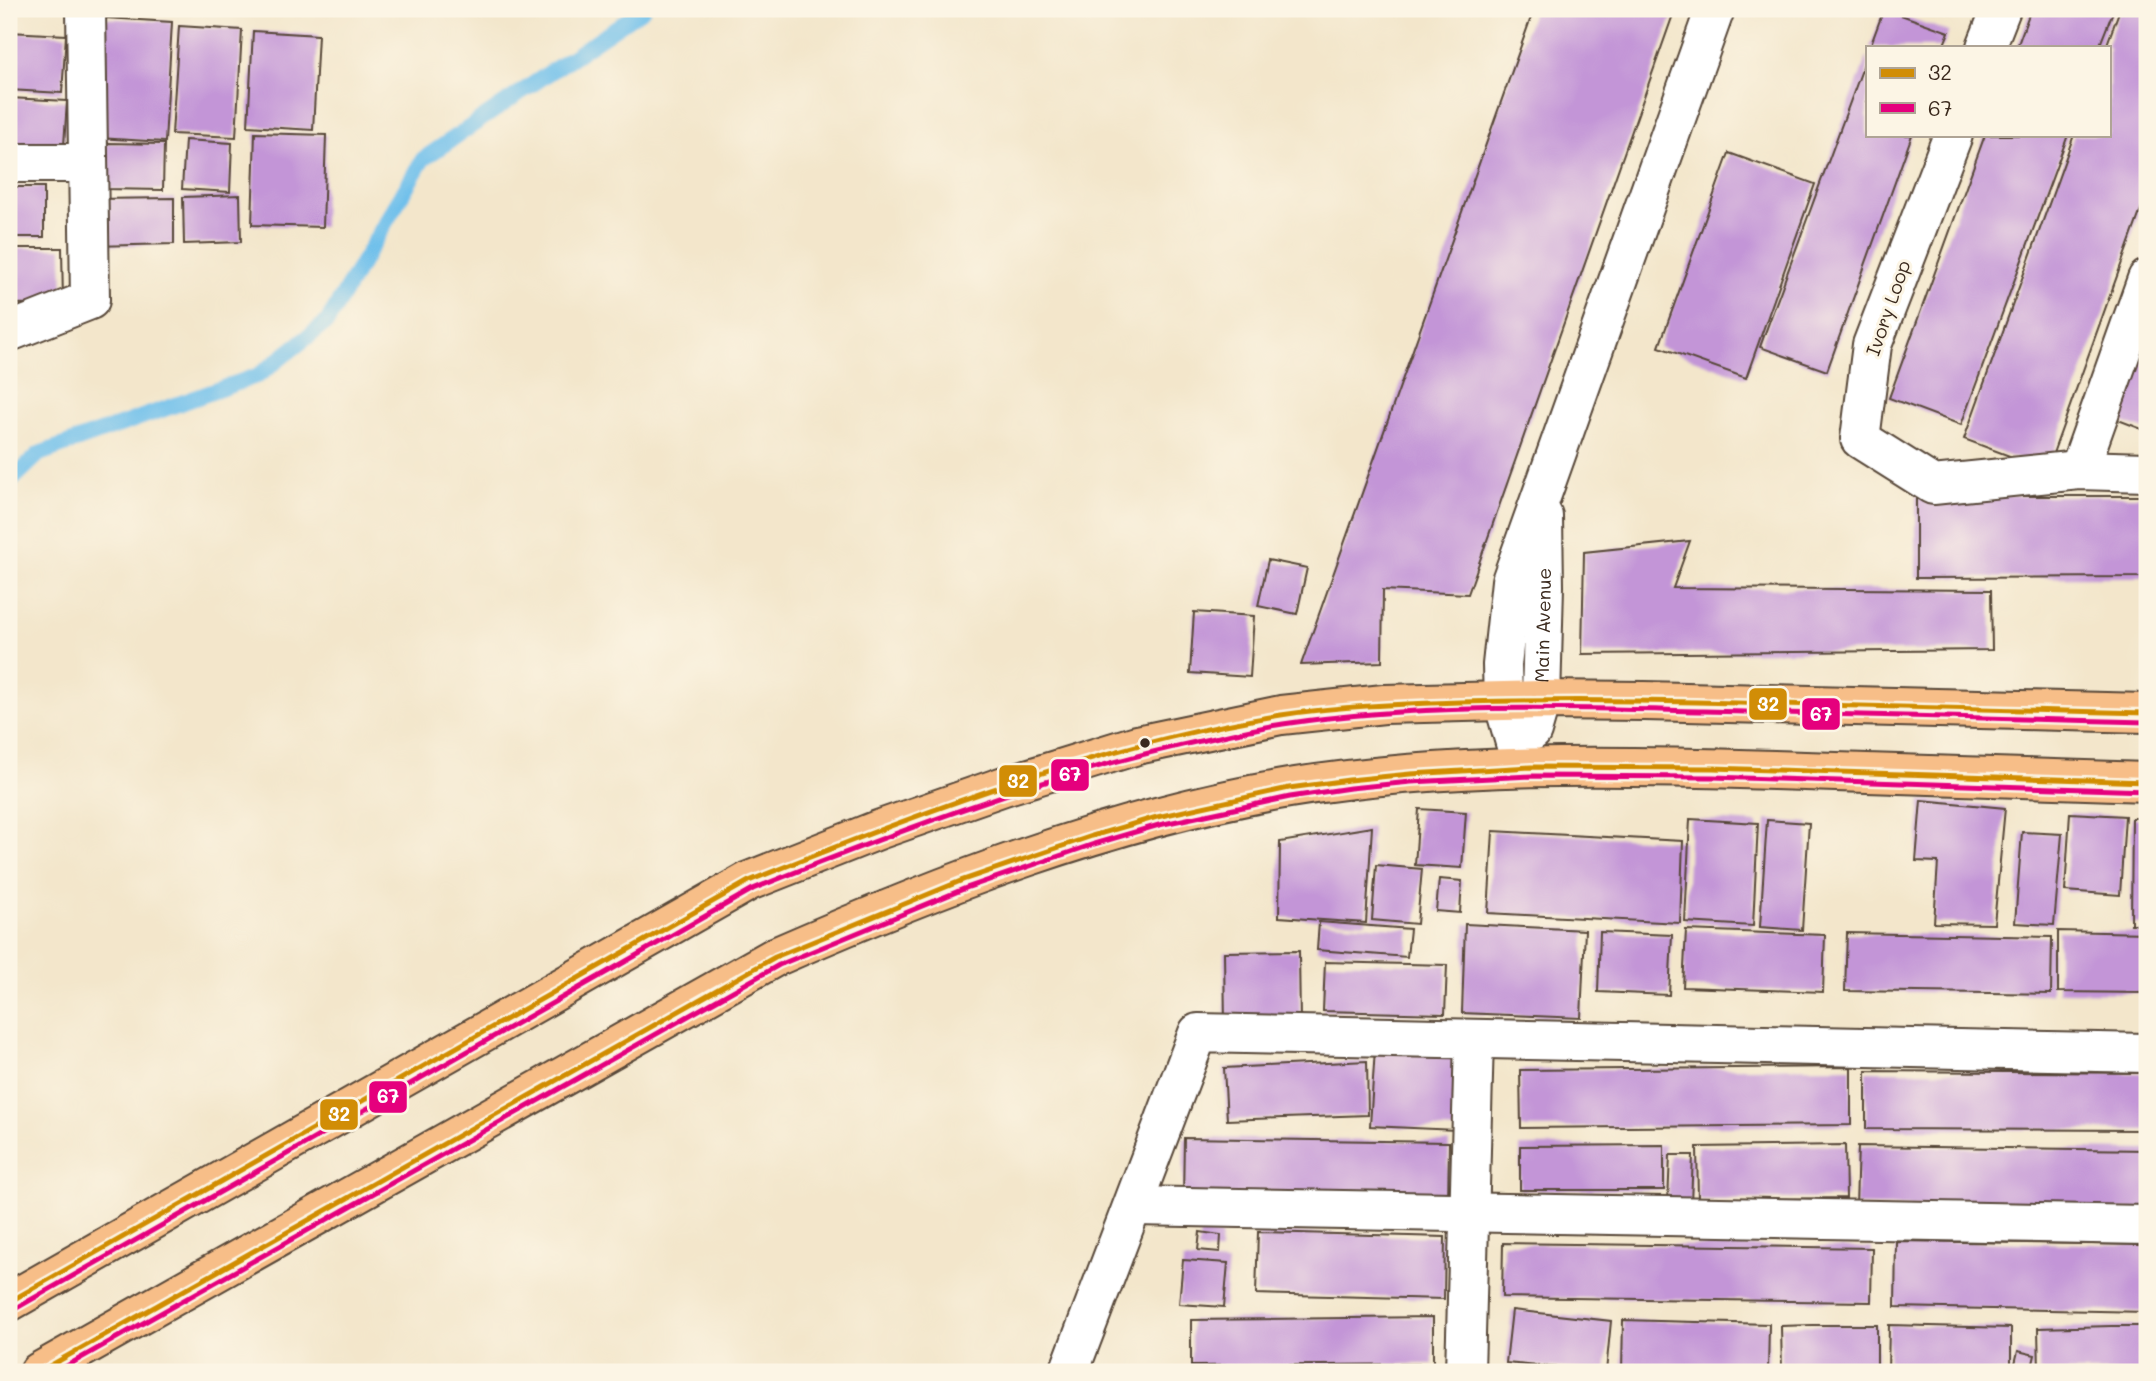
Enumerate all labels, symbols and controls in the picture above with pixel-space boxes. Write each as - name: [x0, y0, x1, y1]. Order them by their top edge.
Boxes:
- legend: [1866, 46, 2110, 136]
- text: 32: [1928, 58, 1952, 85]
- text: 67: [1928, 94, 1952, 121]
- street label: Ivory Loop: [1860, 257, 1916, 359]
- street label: Main Avenue: [1528, 568, 1556, 683]
- line badge: 32: [1748, 687, 1788, 721]
- text: 32: [1757, 691, 1779, 716]
- line badge: 67: [1801, 697, 1841, 731]
- text: 67: [1810, 701, 1832, 726]
- unlabelled marker: [1138, 736, 1152, 750]
- line badge: 67: [1050, 758, 1090, 792]
- text: 67: [1059, 761, 1081, 786]
- line badge: 32: [998, 764, 1038, 798]
- text: 32: [1007, 768, 1029, 793]
- line badge: 67: [368, 1080, 408, 1114]
- text: 67: [377, 1083, 399, 1108]
- line badge: 32: [319, 1098, 359, 1131]
- text: 32: [328, 1101, 350, 1126]

